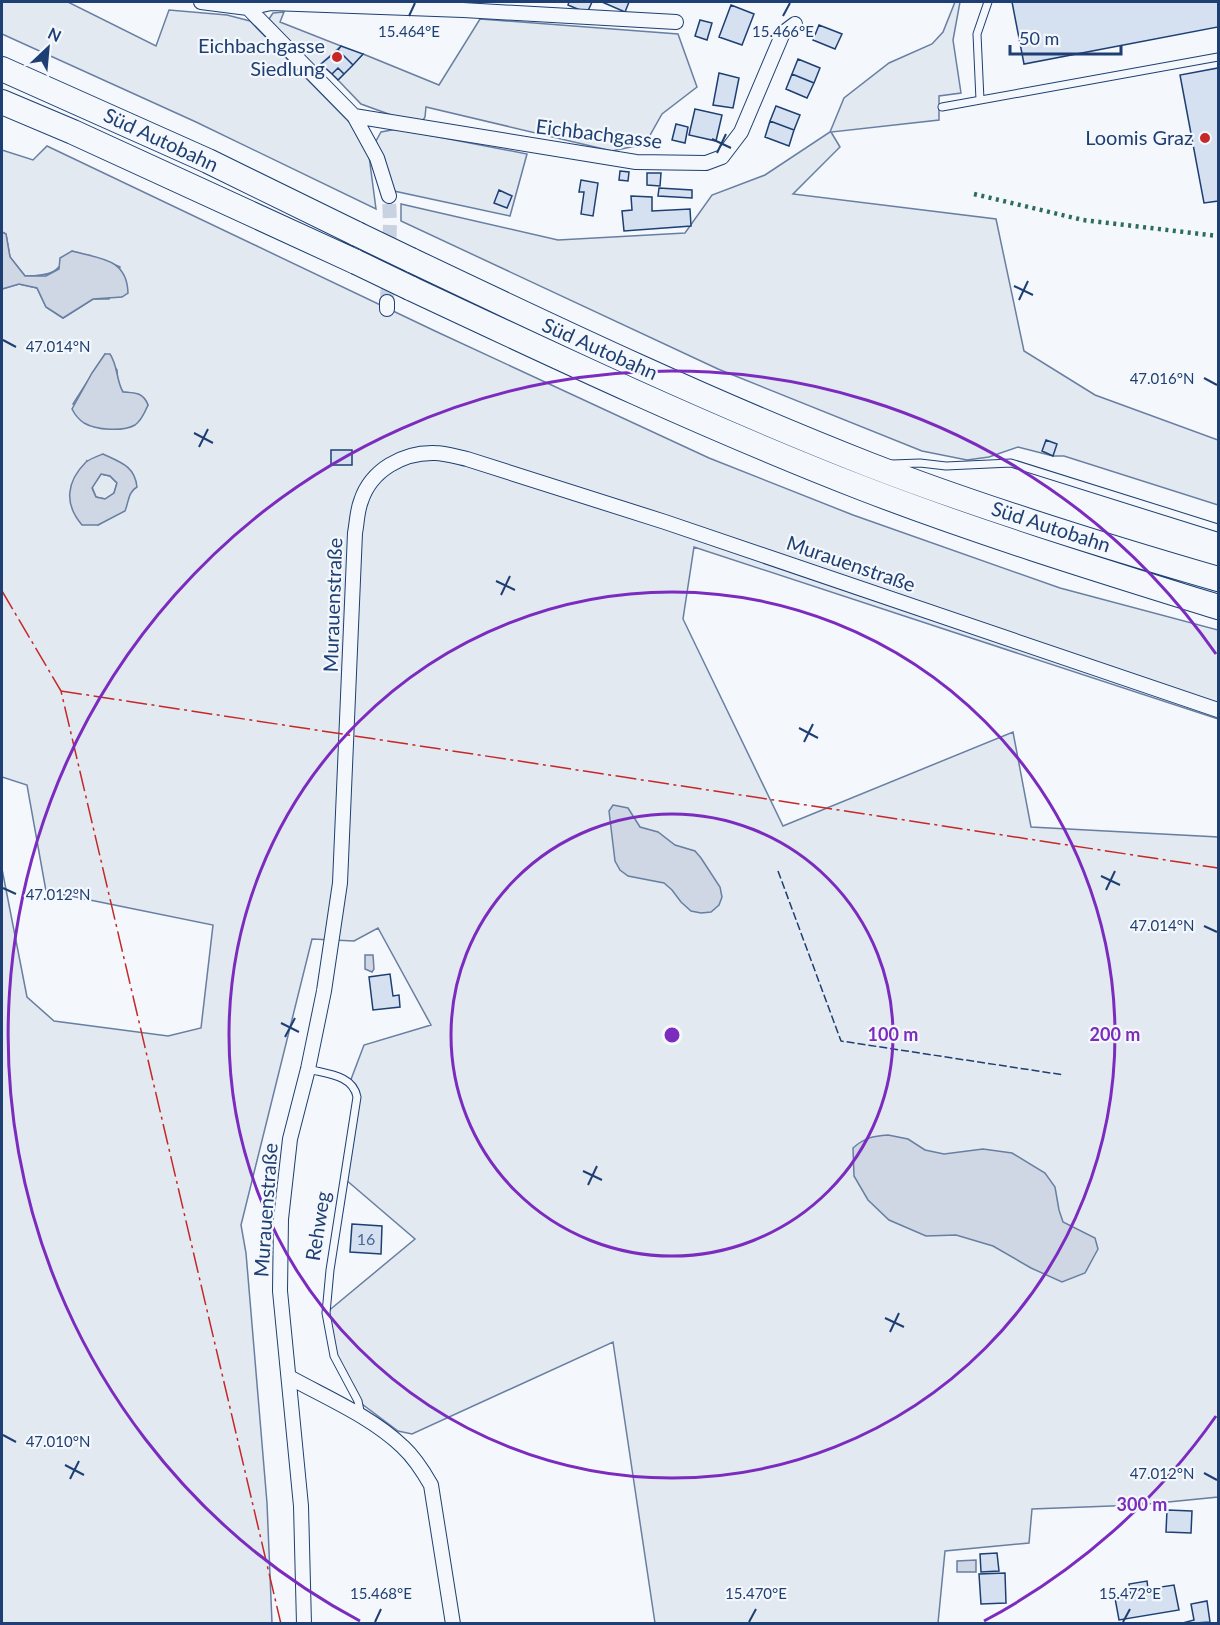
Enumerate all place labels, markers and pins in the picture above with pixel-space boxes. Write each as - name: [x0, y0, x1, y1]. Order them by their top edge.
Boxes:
- place label: Eichbachgasse Siedlung: [198, 33, 325, 80]
- marker: Eichbachgasse Siedlung: [330, 50, 344, 64]
- place label: Loomis Graz: [1085, 125, 1193, 149]
- marker: Loomis Graz: [1198, 131, 1212, 145]
- centre of rings: [662, 1025, 682, 1045]

